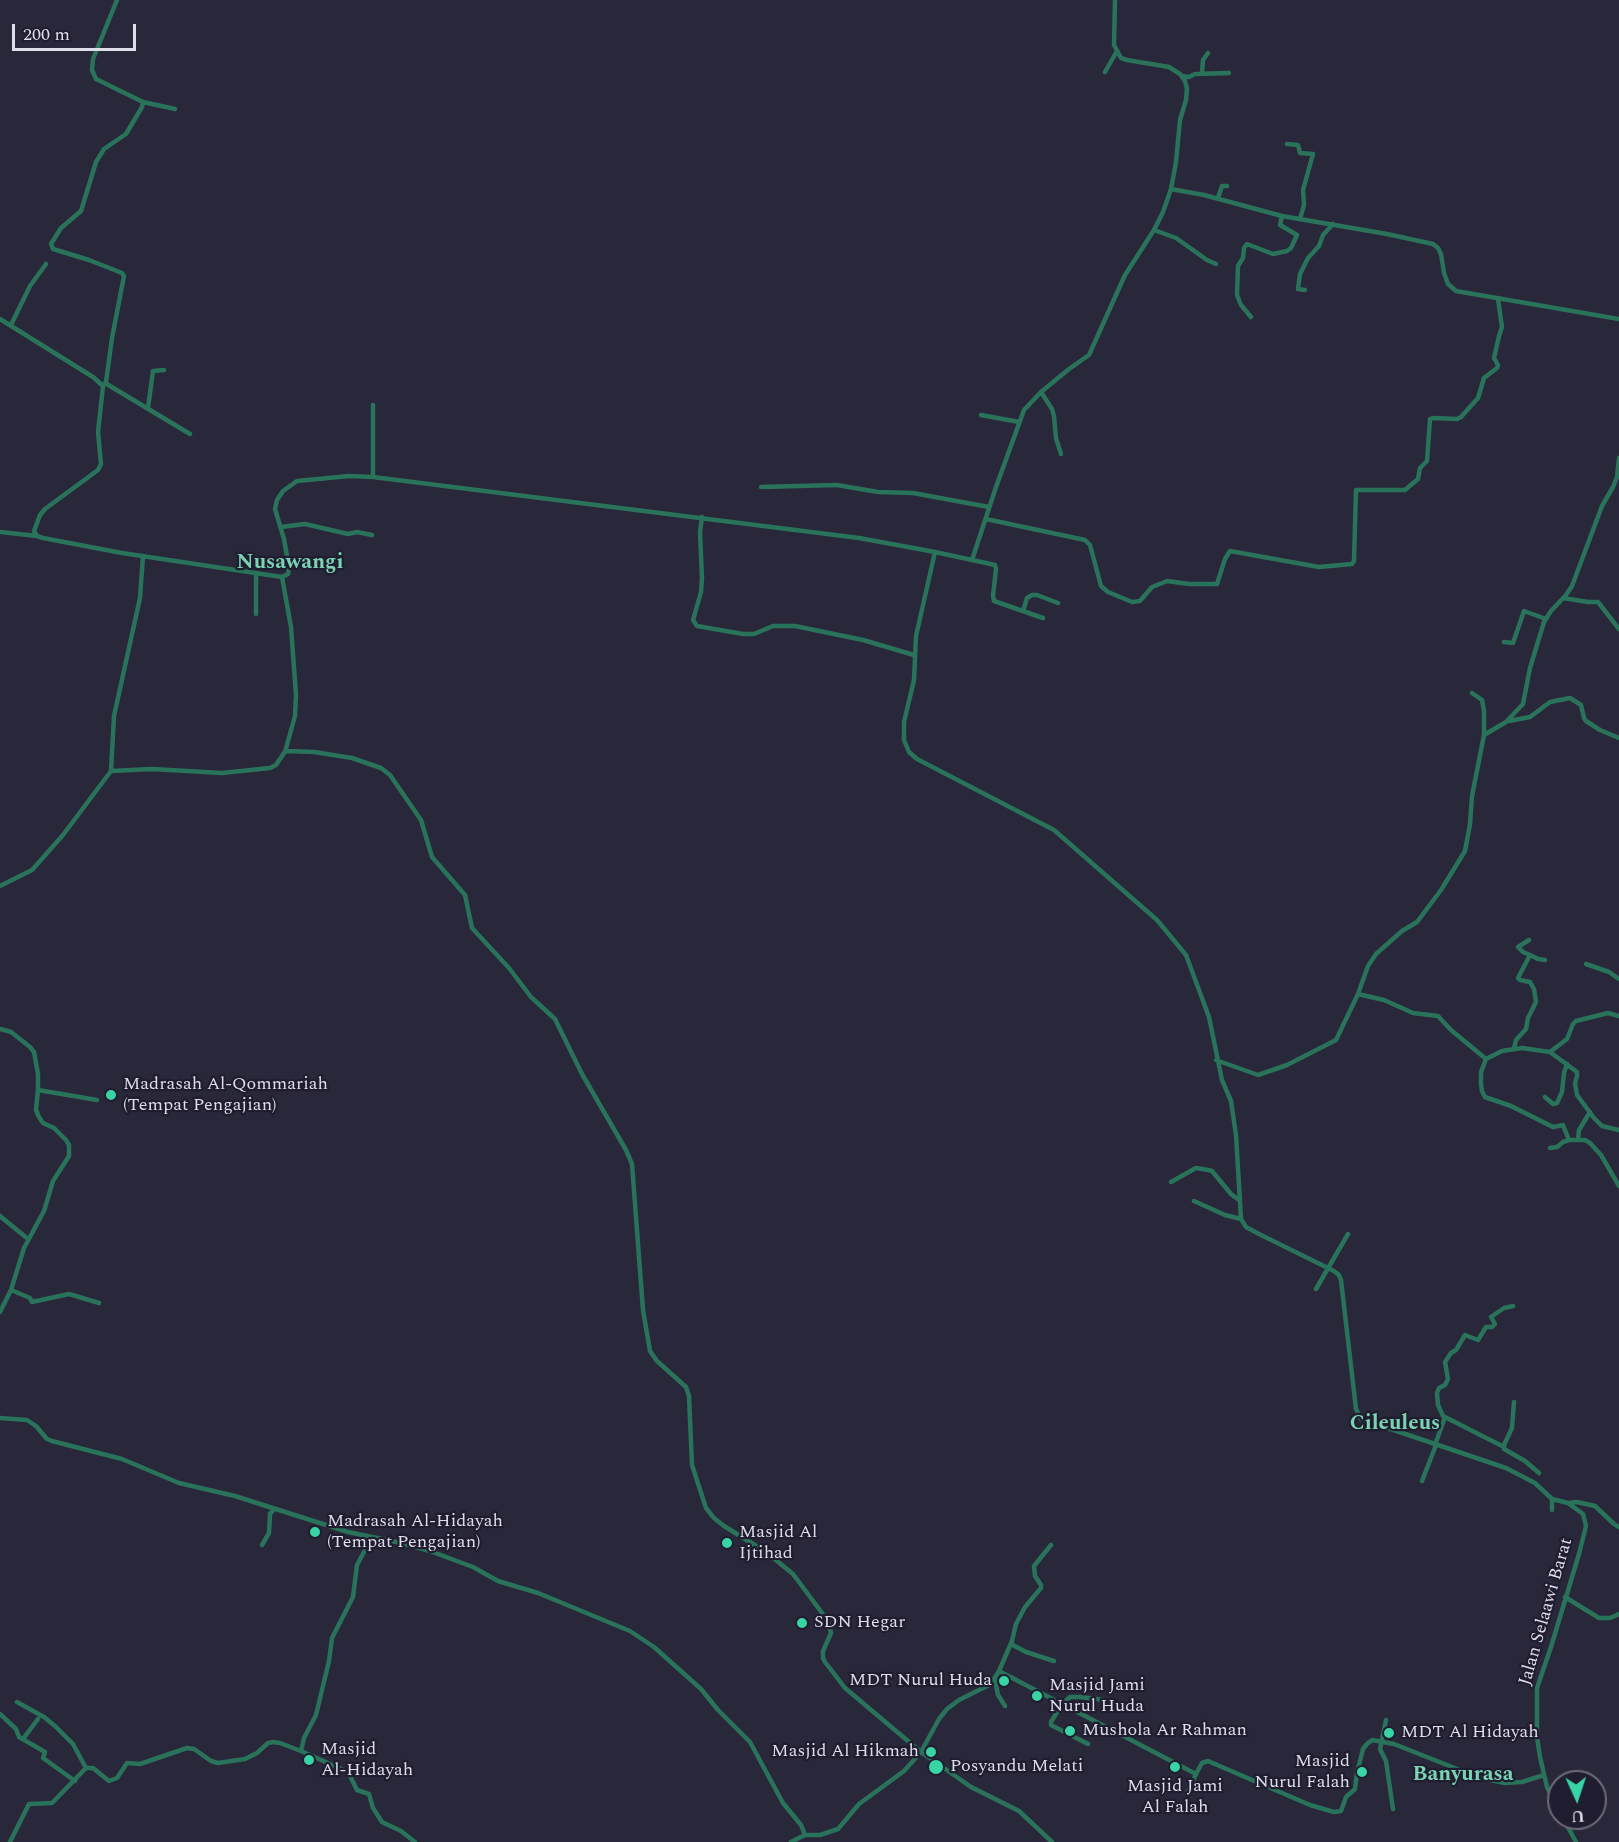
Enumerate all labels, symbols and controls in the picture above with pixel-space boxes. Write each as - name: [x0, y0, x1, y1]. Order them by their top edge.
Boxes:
- scale bar: [15, 12, 140, 50]
- text: 200 m: [23, 21, 70, 48]
- district label: Nusawangi: [237, 551, 343, 577]
- place label: Madrasah Al-Qommariah (Tempat Pengajian): [123, 1074, 328, 1116]
- marker: Madrasah Al-Qommariah (Tempat Pengajian): [104, 1088, 118, 1102]
- district label: Cileuleus: [1350, 1412, 1440, 1438]
- place label: Madrasah Al-Hidayah (Tempat Pengajian): [327, 1511, 503, 1553]
- place label: Masjid Al Ijtihad: [739, 1522, 817, 1564]
- marker: Madrasah Al-Hidayah (Tempat Pengajian): [308, 1525, 322, 1539]
- marker: Masjid Al Ijtihad: [720, 1536, 734, 1550]
- street label: Jalan Selaawi Barat: [1516, 1536, 1578, 1688]
- place label: SDN Hegar: [814, 1612, 905, 1634]
- marker: SDN Hegar: [795, 1616, 809, 1630]
- place label: MDT Nurul Huda: [849, 1670, 992, 1692]
- marker: MDT Nurul Huda: [997, 1674, 1011, 1688]
- place label: Masjid Jami Nurul Huda: [1049, 1675, 1145, 1718]
- marker: Masjid Jami Nurul Huda: [1030, 1689, 1044, 1703]
- place label: Mushola Ar Rahman: [1082, 1720, 1247, 1742]
- place label: MDT Al Hidayah: [1401, 1722, 1539, 1744]
- marker: Mushola Ar Rahman: [1063, 1724, 1077, 1738]
- marker: MDT Al Hidayah: [1382, 1726, 1396, 1740]
- place label: Masjid Al-Hidayah: [321, 1739, 413, 1782]
- place label: Masjid Al Hikmah: [771, 1741, 919, 1763]
- marker: Masjid Al Hikmah: [924, 1745, 938, 1759]
- place label: Masjid Nurul Falah: [1255, 1751, 1350, 1794]
- marker: Masjid Al-Hidayah: [302, 1753, 316, 1767]
- place label: Posyandu Melati: [950, 1756, 1083, 1778]
- marker: Posyandu Melati: [927, 1758, 945, 1776]
- marker: Masjid Jami Al Falah: [1168, 1760, 1182, 1774]
- district label: Banyurasa: [1412, 1763, 1514, 1789]
- marker: Masjid Nurul Falah: [1355, 1765, 1369, 1779]
- north arrow: [1547, 1770, 1607, 1830]
- place label: Masjid Jami Al Falah: [1127, 1776, 1223, 1818]
- text: U: [1571, 1804, 1585, 1828]

